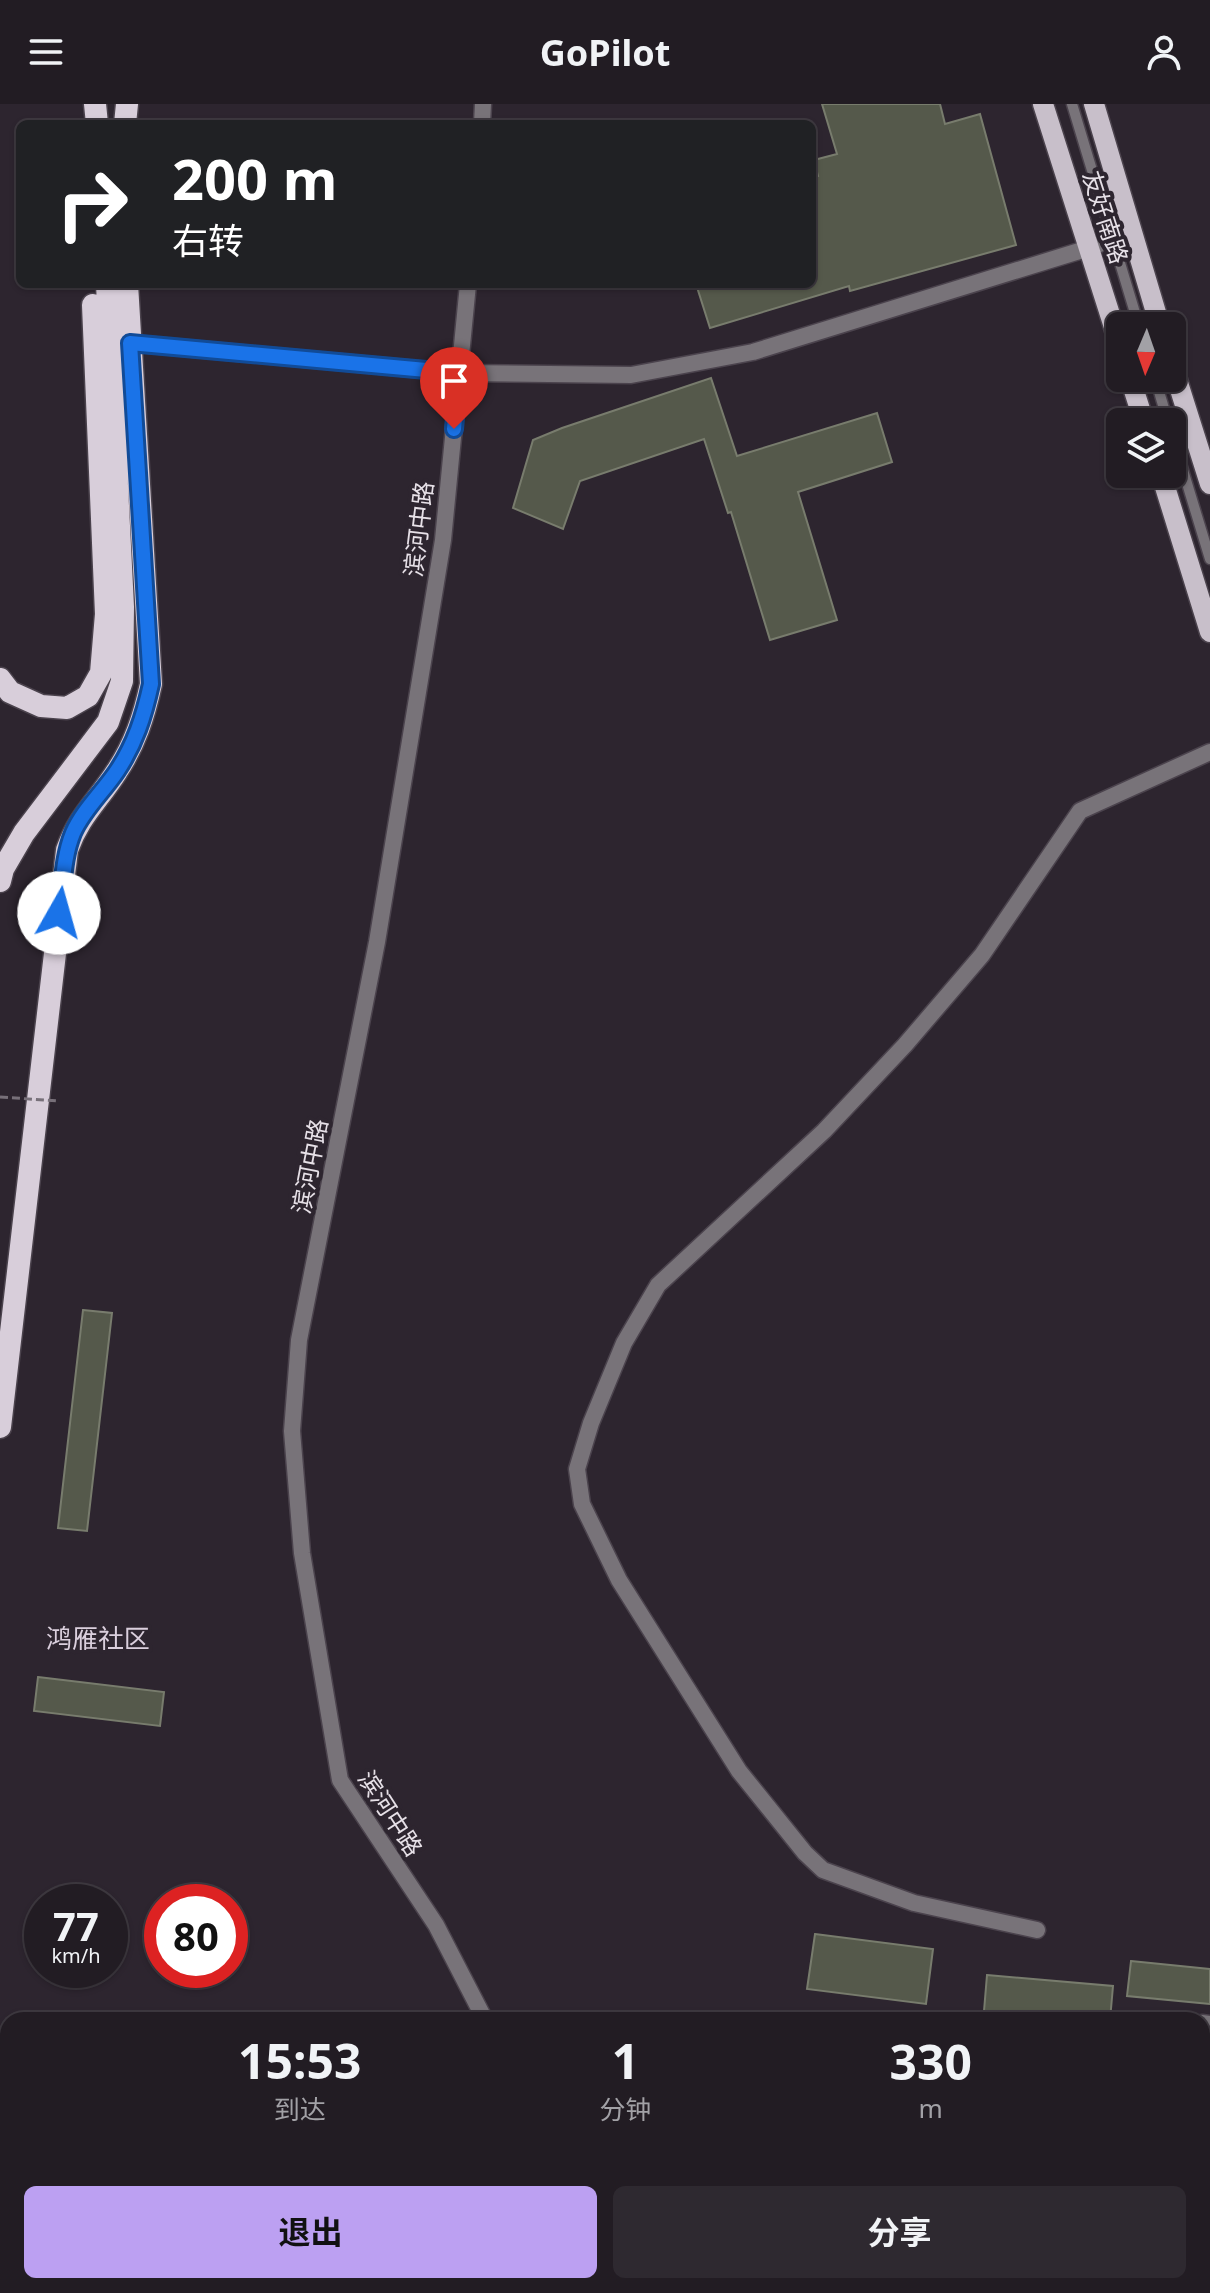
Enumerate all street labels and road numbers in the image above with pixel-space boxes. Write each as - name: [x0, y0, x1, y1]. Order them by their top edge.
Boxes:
- street label: 友好南路: [1075, 166, 1137, 268]
- street label: 滨河中路: [396, 479, 440, 579]
- street label: 滨河中路: [284, 1116, 334, 1216]
- street label: 滨河中路: [351, 1764, 431, 1862]

